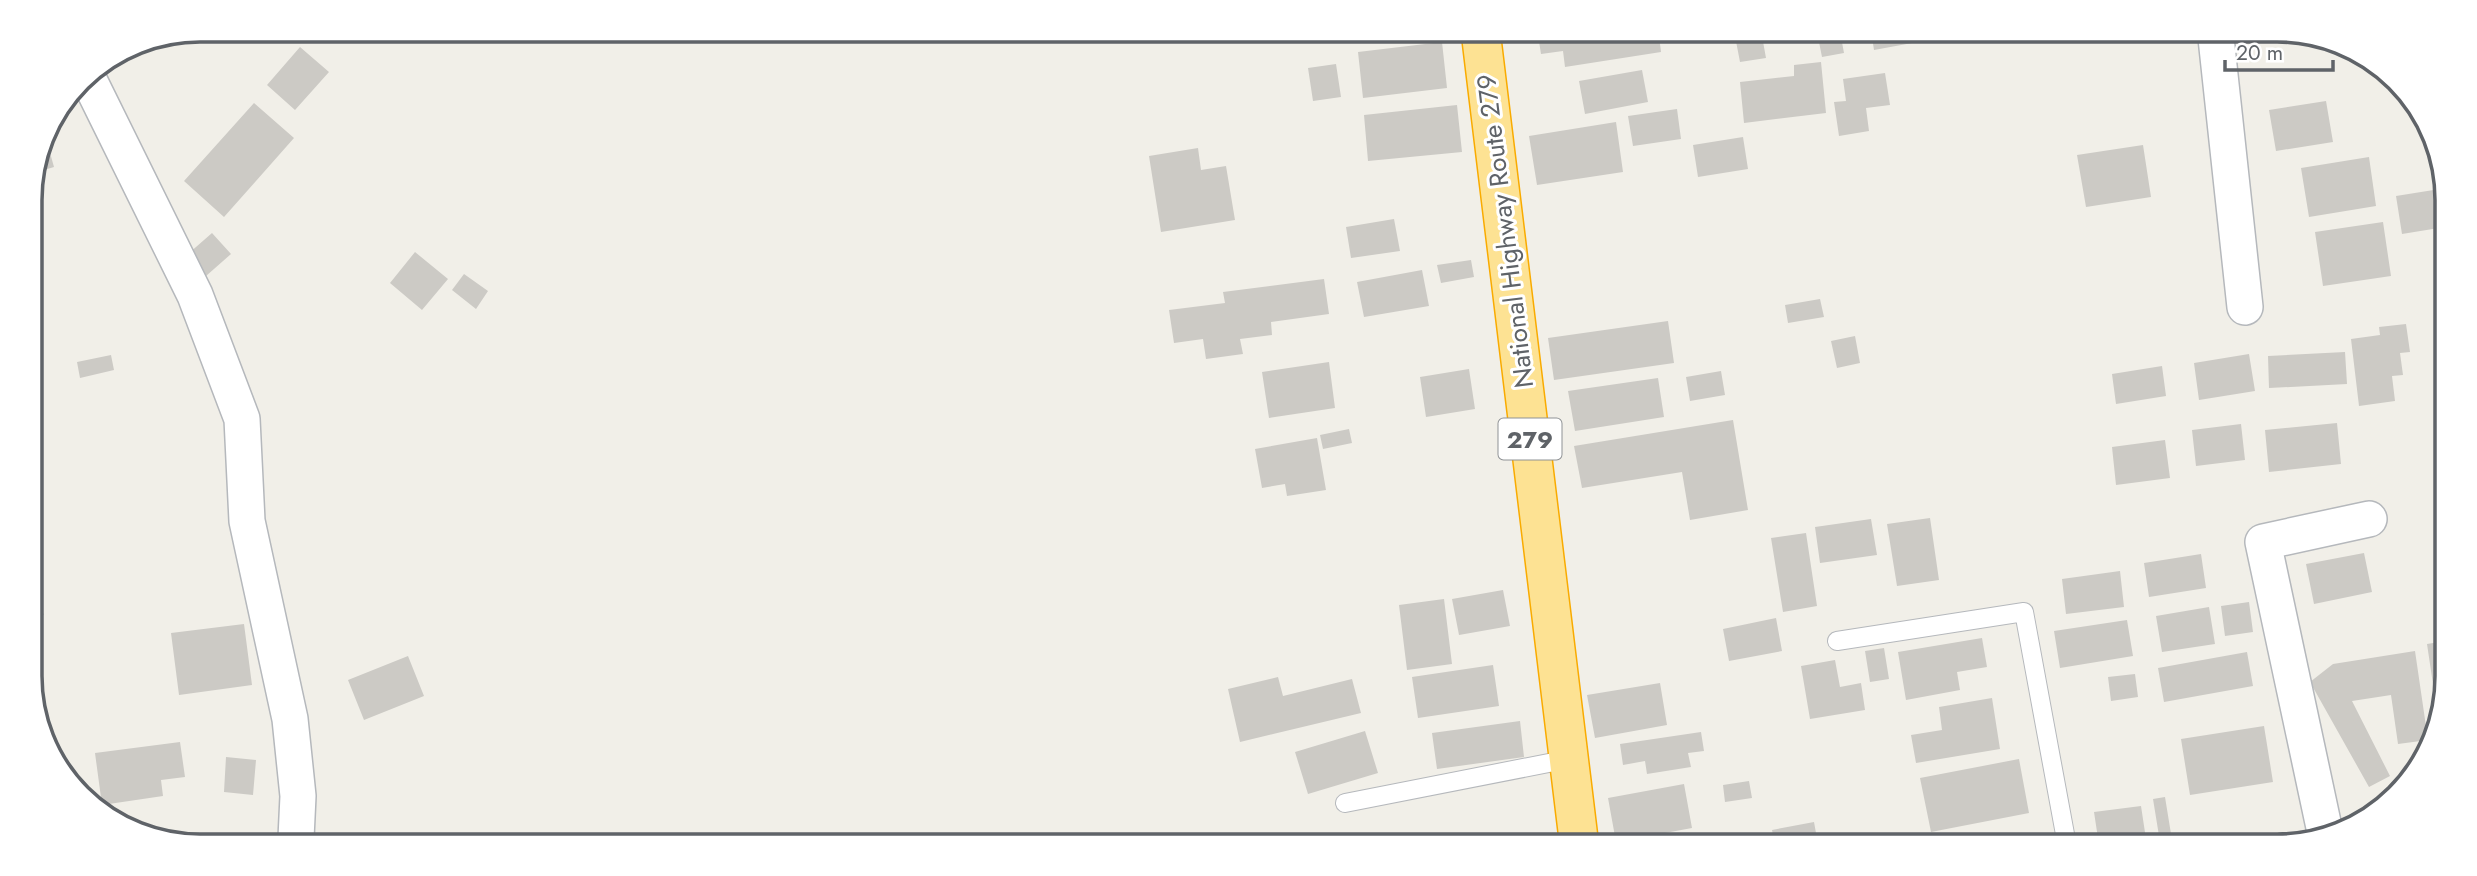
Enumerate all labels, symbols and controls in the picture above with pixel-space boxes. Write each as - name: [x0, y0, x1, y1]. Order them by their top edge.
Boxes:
- scale bar: [2225, 28, 2334, 72]
- text: 20 m: [2236, 38, 2283, 68]
- street label: National Highway Route 279: [1467, 72, 1543, 390]
- road number: 279: [1498, 418, 1562, 460]

